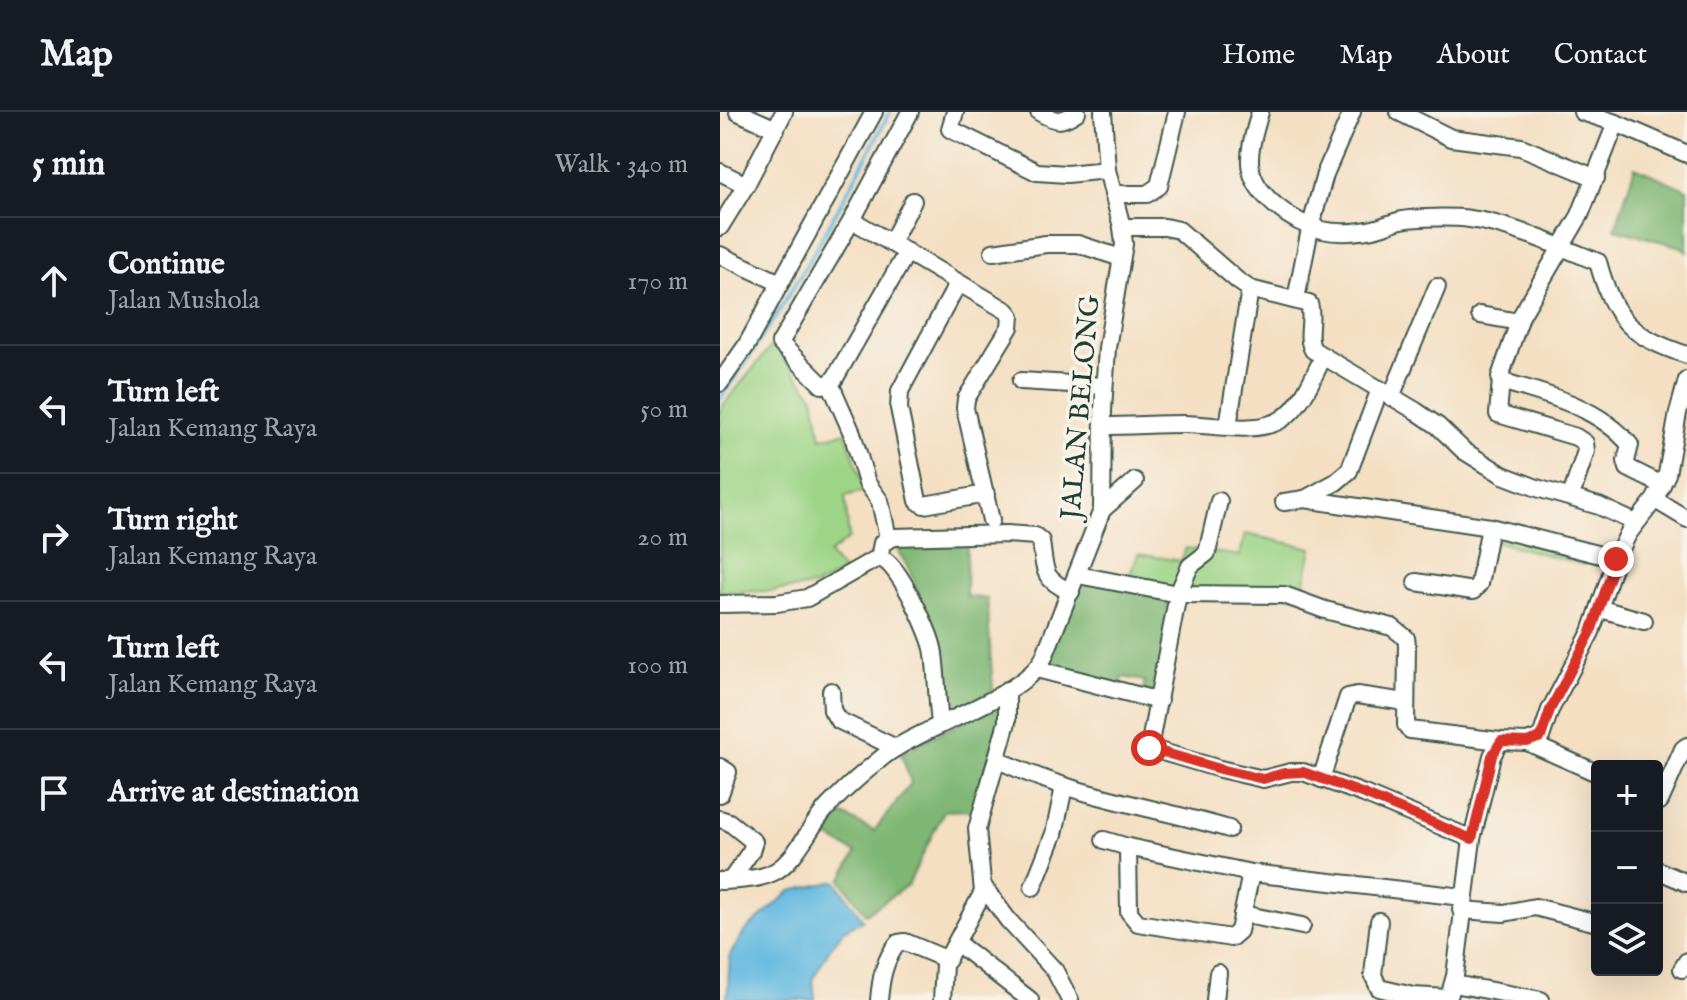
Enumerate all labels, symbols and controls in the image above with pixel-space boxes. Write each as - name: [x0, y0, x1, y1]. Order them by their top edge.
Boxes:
- text: Map: [40, 31, 113, 79]
- text: Home: [1222, 38, 1295, 73]
- text: Map: [1339, 38, 1393, 73]
- text: About: [1437, 38, 1510, 73]
- text: Contact: [1554, 38, 1647, 73]
- text: 5 min: [32, 143, 105, 186]
- text: Walk · 340 m: [554, 148, 688, 181]
- text: Continue: [108, 246, 225, 284]
- icon: ahead: [32, 259, 76, 303]
- text: 170 m: [628, 265, 688, 298]
- text: Jalan Mushola: [108, 284, 260, 317]
- street label: JALAN BELONG: [1054, 293, 1109, 524]
- text: Turn left: [108, 374, 219, 412]
- icon: left: [32, 387, 76, 431]
- text: 50 m: [640, 393, 688, 426]
- text: Jalan Kemang Raya: [108, 412, 317, 445]
- text: Turn right: [108, 502, 238, 540]
- icon: right: [32, 515, 76, 559]
- text: 20 m: [637, 521, 688, 554]
- text: Jalan Kemang Raya: [108, 540, 317, 573]
- route end: [1598, 541, 1634, 577]
- text: Turn left: [108, 630, 219, 668]
- icon: left: [32, 643, 76, 687]
- text: 100 m: [627, 649, 688, 682]
- text: Jalan Kemang Raya: [108, 668, 317, 701]
- route start: [1131, 730, 1167, 766]
- map controls: [1591, 760, 1663, 976]
- button: +: [1591, 760, 1663, 832]
- icon: arrive: [32, 771, 76, 815]
- text: Arrive at destination: [108, 774, 359, 812]
- button: −: [1591, 832, 1663, 904]
- button: layers: [1591, 904, 1663, 976]

